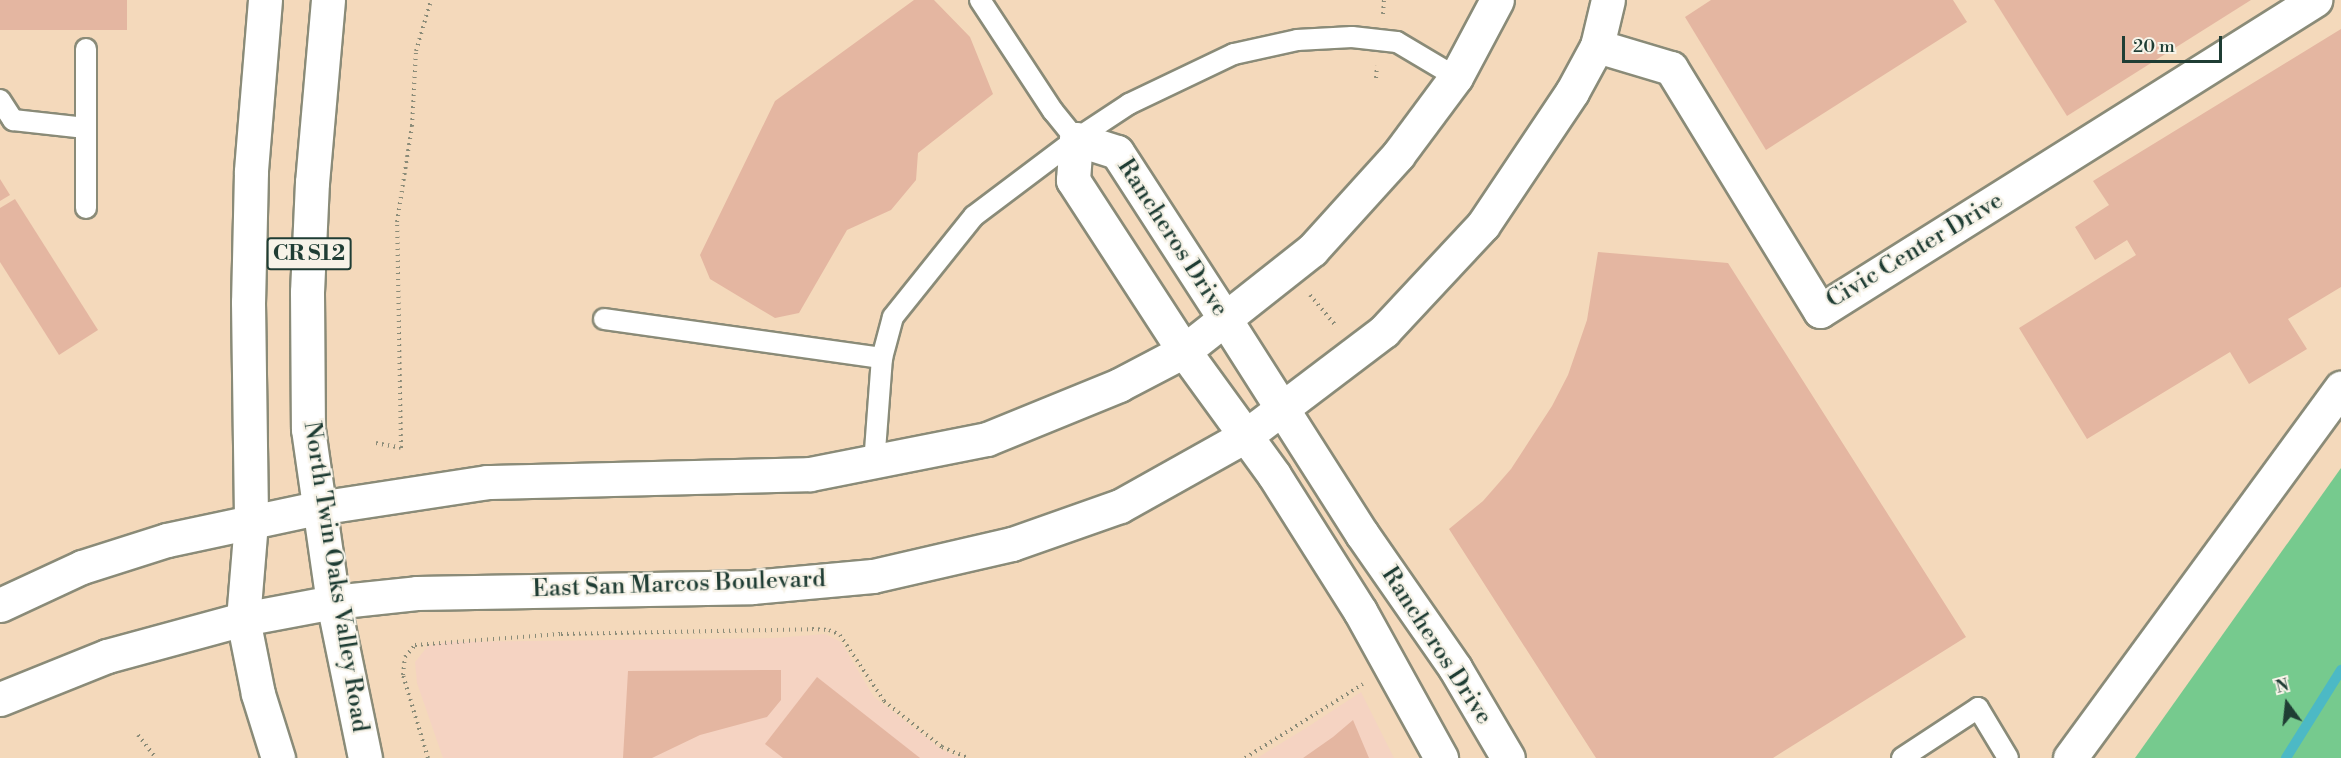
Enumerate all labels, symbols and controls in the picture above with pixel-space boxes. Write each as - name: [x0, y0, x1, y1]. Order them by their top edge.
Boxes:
- scale bar: [2125, 24, 2226, 62]
- text: 20 m: [2133, 35, 2175, 58]
- street label: Rancheros Drive: [1110, 154, 1234, 322]
- street label: Civic Center Drive: [1821, 187, 2009, 315]
- road number: CR S12: [266, 235, 352, 273]
- street label: North Twin Oaks Valley Road: [296, 420, 374, 734]
- street label: Rancheros Drive: [1374, 562, 1498, 730]
- street label: East San Marcos Boulevard: [532, 565, 826, 605]
- north arrow: [2257, 674, 2317, 734]
- text: N: [2274, 675, 2291, 698]

